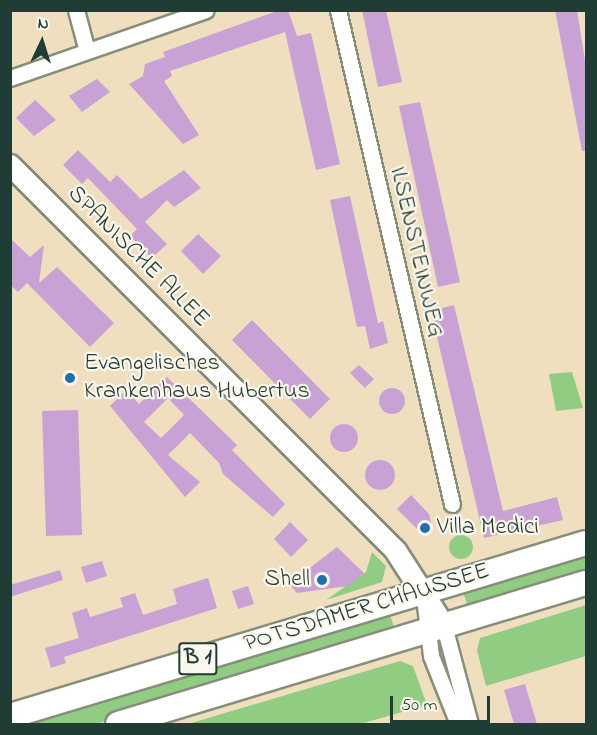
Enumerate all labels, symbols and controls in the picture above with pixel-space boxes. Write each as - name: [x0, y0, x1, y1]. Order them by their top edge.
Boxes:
- north arrow: [12, 12, 72, 72]
- text: N: [37, 12, 49, 36]
- street label: ILSENSTEINWEG: [382, 164, 450, 340]
- street label: SPANISCHE ALLEE: [61, 180, 215, 334]
- place label: Evangelisches Krankenhaus Hubertus: [84, 350, 310, 406]
- marker: Evangelisches Krankenhaus Hubertus: [61, 369, 79, 387]
- place label: Villa Medici: [437, 514, 539, 542]
- marker: Villa Medici: [418, 521, 432, 535]
- street label: POTSDAMER CHAUSSEE: [241, 557, 493, 659]
- place label: Shell: [264, 566, 310, 594]
- marker: Shell: [315, 573, 329, 587]
- road number: B 1: [177, 640, 219, 678]
- scale bar: [393, 684, 494, 722]
- text: 50 m: [401, 693, 438, 719]

